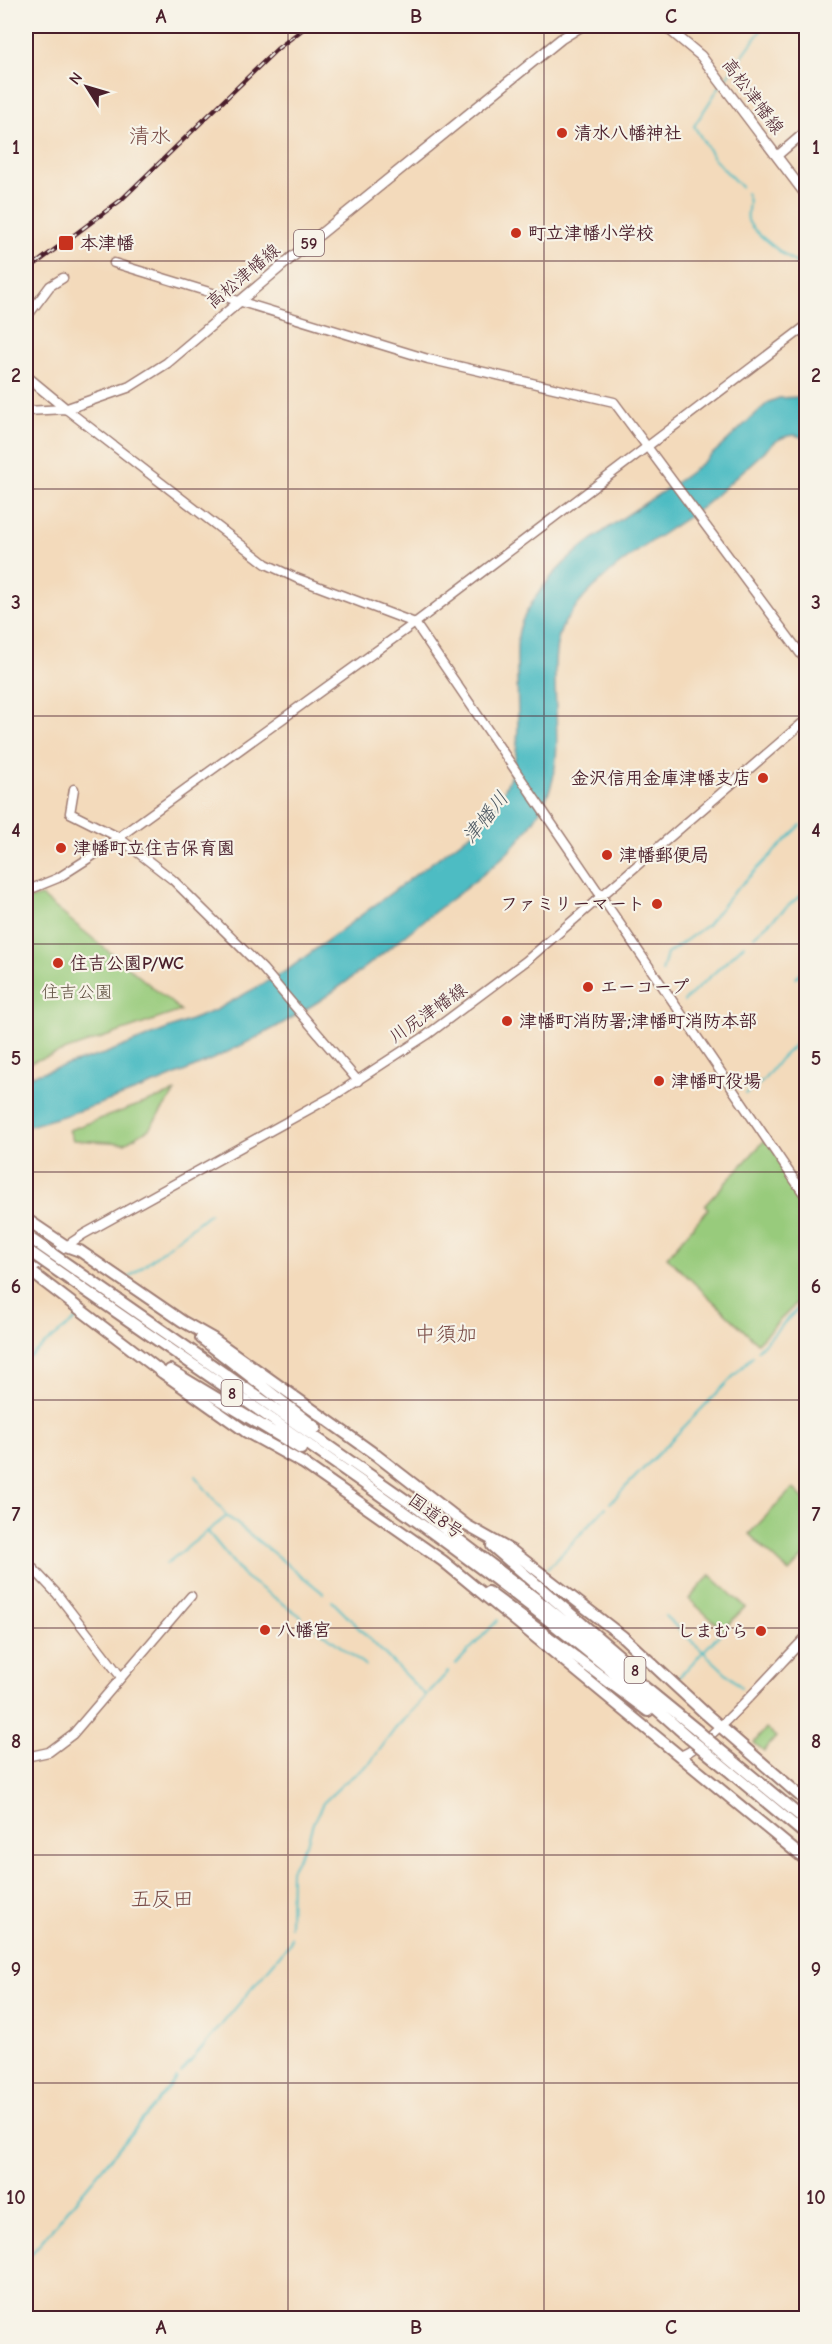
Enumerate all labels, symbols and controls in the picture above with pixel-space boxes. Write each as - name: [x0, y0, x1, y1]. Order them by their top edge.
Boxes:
- text: A: [155, 5, 167, 28]
- text: B: [410, 5, 422, 28]
- text: C: [665, 5, 677, 28]
- street label: 高松津幡線: [717, 54, 788, 139]
- north arrow: [57, 57, 117, 117]
- text: N: [65, 69, 86, 88]
- place label: 清水八幡神社: [574, 123, 682, 144]
- district label: 清水: [129, 124, 171, 148]
- marker: 清水八幡神社: [555, 126, 569, 140]
- text: 1: [12, 136, 20, 159]
- text: 1: [812, 136, 820, 159]
- place label: 町立津幡小学校: [528, 223, 654, 244]
- marker: 町立津幡小学校: [509, 226, 523, 240]
- road number: 59: [294, 230, 324, 256]
- place label: 本津幡: [80, 233, 134, 254]
- marker: 本津幡: [57, 234, 75, 252]
- street label: 高松津幡線: [202, 239, 285, 313]
- text: 2: [11, 364, 21, 387]
- text: 2: [811, 364, 821, 387]
- text: 3: [11, 591, 21, 614]
- text: 3: [811, 591, 821, 614]
- place label: 金沢信用金庫津幡支店: [571, 768, 751, 789]
- marker: 金沢信用金庫津幡支店: [756, 771, 770, 785]
- water label: 津幡川: [458, 787, 513, 848]
- text: 4: [11, 819, 21, 842]
- text: 4: [811, 819, 821, 842]
- place label: 津幡町立住吉保育園: [73, 838, 235, 859]
- marker: 津幡町立住吉保育園: [54, 841, 68, 855]
- place label: 津幡郵便局: [619, 845, 709, 866]
- marker: 津幡郵便局: [600, 848, 614, 862]
- place label: ファミリーマート: [500, 894, 645, 915]
- marker: ファミリーマート: [650, 897, 664, 911]
- place label: 住吉公園P/WC: [70, 953, 184, 974]
- marker: 住吉公園P/WC: [51, 956, 65, 970]
- place label: エーコープ: [600, 977, 689, 998]
- street label: 川尻津幡線: [385, 979, 471, 1048]
- marker: エーコープ: [581, 980, 595, 994]
- park label: 住吉公園: [41, 982, 113, 1003]
- place label: 津幡町消防署;津幡町消防本部: [519, 1011, 757, 1032]
- marker: 津幡町消防署;津幡町消防本部: [500, 1014, 514, 1028]
- text: 5: [11, 1047, 21, 1070]
- text: 5: [811, 1047, 821, 1070]
- place label: 津幡町役場: [671, 1071, 761, 1092]
- marker: 津幡町役場: [652, 1074, 666, 1088]
- text: 6: [11, 1275, 21, 1298]
- text: 6: [811, 1275, 821, 1298]
- district label: 中須加: [415, 1322, 478, 1346]
- road number: 8: [222, 1380, 242, 1406]
- street label: 国道8号: [404, 1489, 467, 1543]
- text: 7: [12, 1503, 21, 1526]
- text: 7: [812, 1503, 821, 1526]
- place label: 八幡宮: [277, 1620, 331, 1641]
- place label: しまむら: [677, 1621, 749, 1642]
- marker: 八幡宮: [258, 1623, 272, 1637]
- marker: しまむら: [754, 1624, 768, 1638]
- road number: 8: [624, 1657, 646, 1683]
- text: 8: [11, 1730, 21, 1753]
- text: 8: [811, 1730, 821, 1753]
- district label: 五反田: [131, 1887, 194, 1911]
- text: 9: [11, 1958, 21, 1981]
- text: 9: [811, 1958, 821, 1981]
- text: 10: [6, 2186, 26, 2209]
- text: 10: [806, 2186, 826, 2209]
- text: A: [155, 2316, 167, 2339]
- text: B: [410, 2316, 422, 2339]
- text: C: [665, 2316, 677, 2339]

